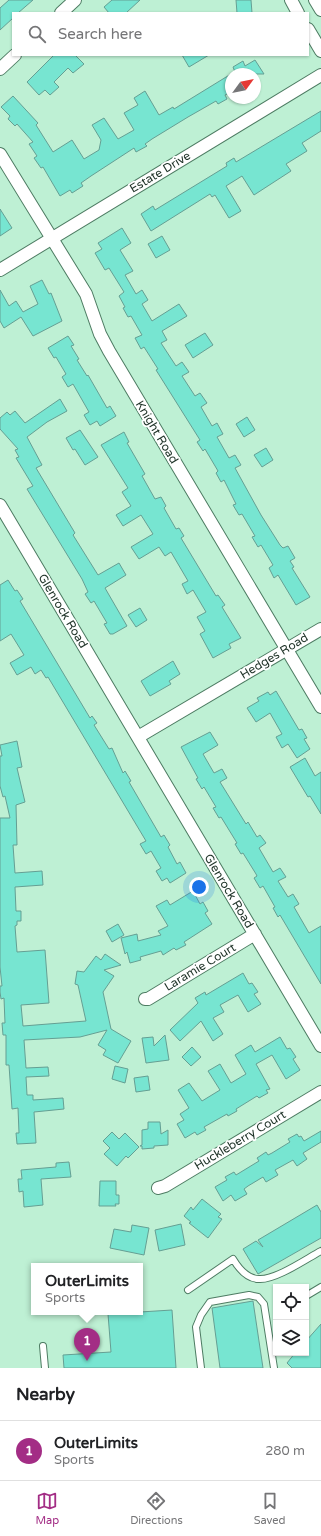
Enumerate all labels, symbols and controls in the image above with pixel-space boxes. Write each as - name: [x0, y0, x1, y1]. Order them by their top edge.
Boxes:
- search box: [12, 12, 309, 56]
- icon: search: [26, 23, 48, 45]
- text: Search here: [58, 25, 142, 43]
- north arrow: [225, 68, 261, 104]
- street label: Estate Drive: [127, 148, 193, 196]
- street label: Knight Road: [133, 398, 181, 466]
- street label: Glenrock Road: [35, 571, 91, 651]
- street label: Hedges Road: [238, 630, 310, 682]
- street label: Glenrock Road: [201, 851, 257, 931]
- your location: [189, 877, 209, 897]
- street label: Laramie Court: [162, 940, 239, 994]
- street label: Huckleberry Court: [192, 1107, 289, 1173]
- popup: [31, 1263, 143, 1315]
- text: OuterLimits: [45, 1272, 129, 1290]
- map controls: [273, 1284, 309, 1356]
- button: locate: [273, 1284, 309, 1320]
- text: Sports: [45, 1290, 85, 1306]
- button: layers: [273, 1320, 309, 1356]
- pin: 1: [74, 1328, 100, 1361]
- text: Nearby: [16, 1384, 75, 1405]
- text: OuterLimits: [54, 1434, 138, 1452]
- text: 1: [25, 1443, 33, 1459]
- text: 280 m: [265, 1443, 305, 1459]
- text: Sports: [54, 1452, 94, 1468]
- tab: Map: [35, 1490, 59, 1527]
- tab: Directions: [130, 1490, 183, 1527]
- tab: Saved: [254, 1490, 286, 1527]

